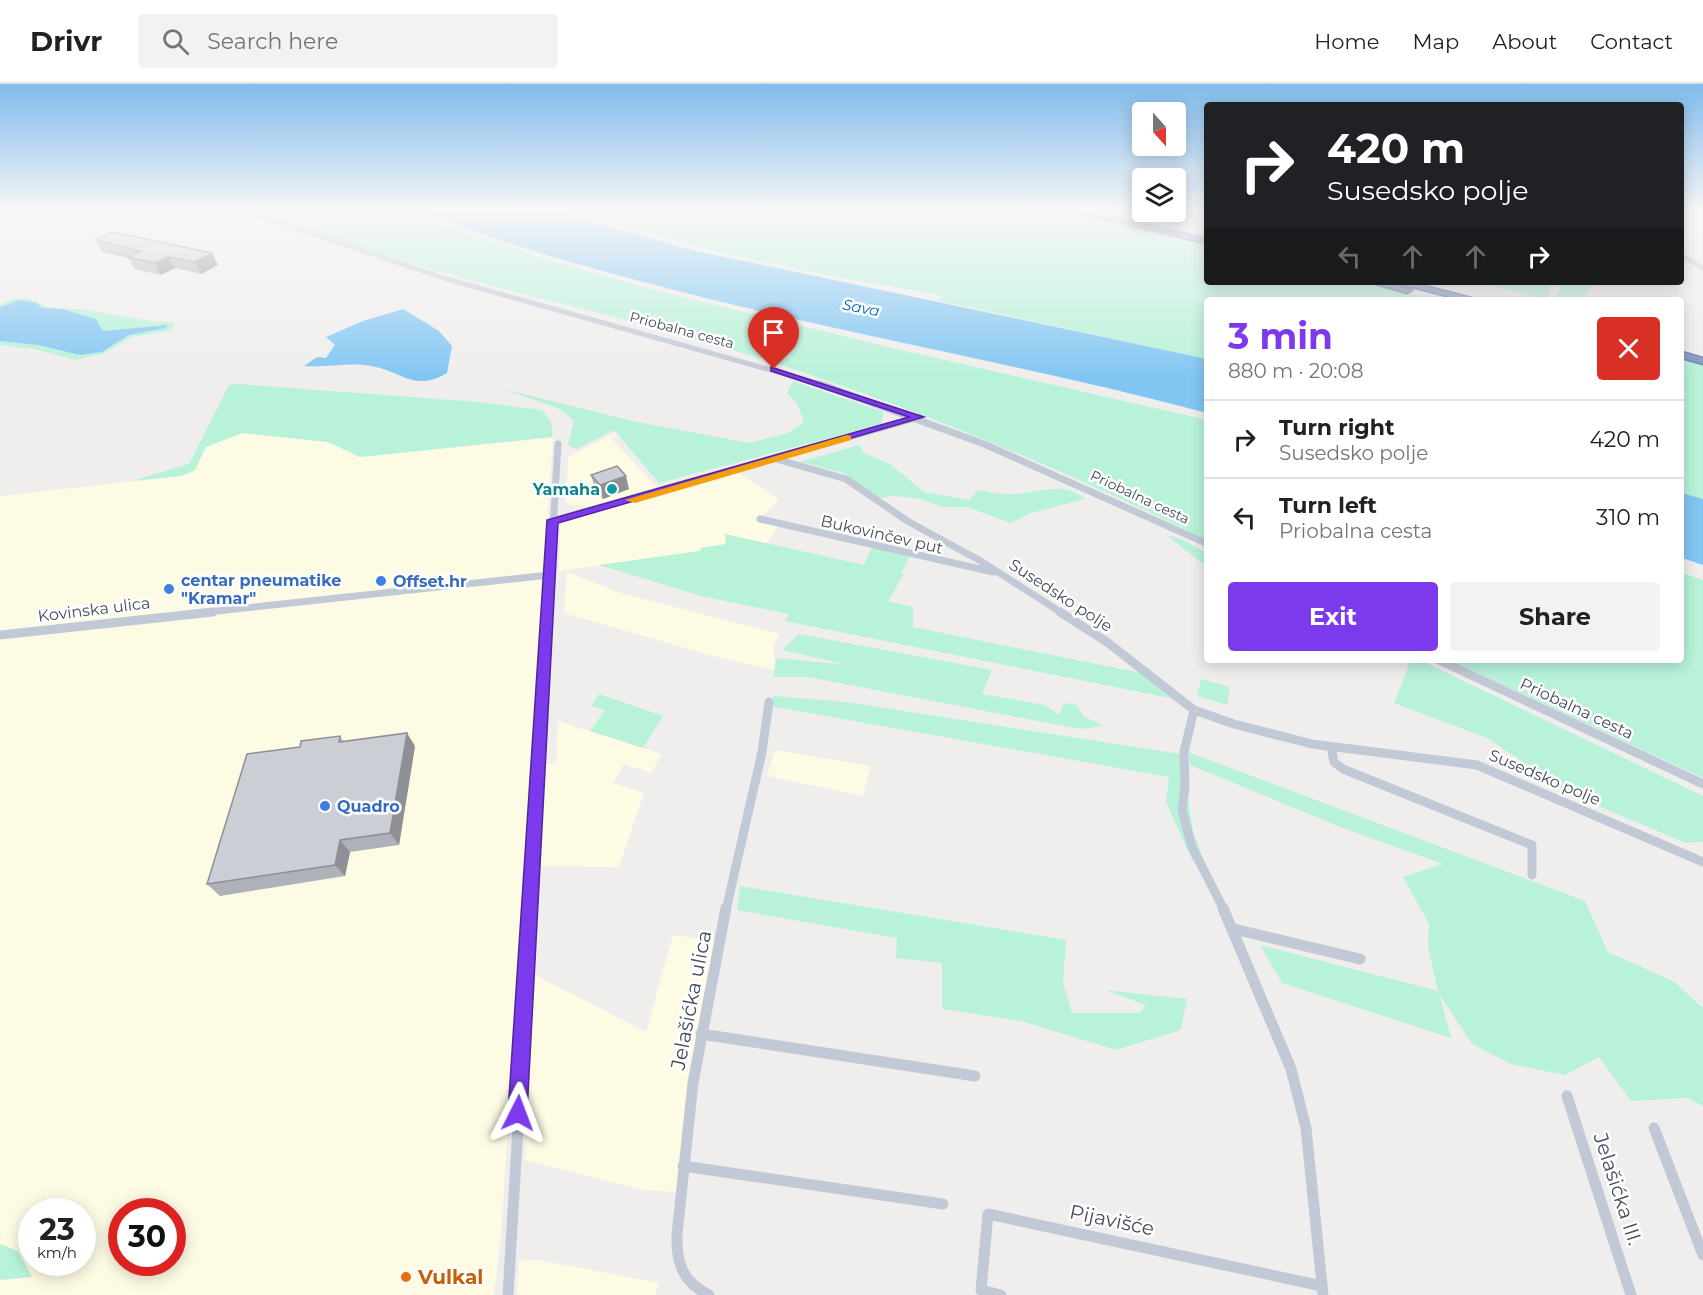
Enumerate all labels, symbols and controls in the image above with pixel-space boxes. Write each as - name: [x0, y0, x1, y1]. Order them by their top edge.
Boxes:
- search box: [138, 14, 558, 68]
- text: Drivr: [30, 24, 102, 58]
- icon: search: [159, 25, 192, 58]
- text: Search here: [207, 28, 338, 55]
- text: Home: [1314, 29, 1379, 54]
- text: Map: [1412, 29, 1459, 54]
- text: About: [1492, 29, 1557, 54]
- text: Contact: [1590, 29, 1673, 54]
- north arrow: [1132, 102, 1186, 156]
- map controls: [1132, 102, 1186, 222]
- text: 420 m: [1327, 122, 1465, 174]
- icon: right: [1228, 126, 1306, 204]
- button: layers: [1132, 168, 1186, 222]
- text: Susedsko polje: [1327, 174, 1529, 207]
- icon: left: [1333, 240, 1366, 273]
- icon: ahead: [1396, 240, 1429, 273]
- icon: ahead: [1459, 240, 1492, 273]
- icon: right: [1522, 240, 1555, 273]
- water label: Sava: [841, 295, 881, 320]
- street label: Priobalna cesta: [628, 307, 736, 353]
- pin: [748, 307, 799, 369]
- text: 3 min: [1228, 314, 1333, 358]
- icon: arrive: [757, 316, 790, 349]
- button: close: [1597, 317, 1660, 380]
- text: 880 m · 20:08: [1228, 359, 1364, 383]
- text: Turn right: [1279, 414, 1394, 441]
- icon: right: [1228, 423, 1261, 456]
- text: 420 m: [1589, 426, 1660, 453]
- text: Susedsko polje: [1279, 441, 1428, 465]
- street label: Priobalna cesta: [1088, 466, 1192, 528]
- place label: Yamaha: [532, 480, 600, 499]
- marker: Yamaha: [605, 482, 619, 496]
- text: Turn left: [1279, 492, 1377, 519]
- icon: left: [1228, 501, 1261, 534]
- text: 310 m: [1596, 504, 1660, 531]
- street label: Bukovinčev put: [819, 511, 945, 558]
- text: Priobalna cesta: [1279, 519, 1432, 543]
- street label: Susedsko polje: [1005, 555, 1116, 636]
- place label: centar pneumatike "Kramar": [181, 571, 341, 608]
- place label: Offset.hr: [393, 572, 467, 591]
- marker: Offset.hr: [374, 574, 388, 588]
- marker: centar pneumatike "Kramar": [162, 582, 176, 596]
- button: Exit: [1228, 582, 1438, 651]
- button: Share: [1450, 582, 1660, 651]
- street label: Kovinska ulica: [37, 593, 151, 626]
- street label: Priobalna cesta: [1517, 674, 1636, 743]
- street label: Susedsko polje: [1486, 745, 1603, 810]
- place label: Quadro: [337, 797, 400, 816]
- marker: Quadro: [318, 799, 332, 813]
- street label: Jelašićka ulica: [666, 928, 716, 1073]
- position arrow: [486, 1081, 550, 1145]
- street label: Jelašićka III.: [1588, 1129, 1647, 1248]
- speed limit sign: 30: [108, 1198, 186, 1276]
- street label: Pijavišće: [1067, 1199, 1157, 1241]
- text: 23: [39, 1211, 75, 1248]
- text: km/h: [37, 1243, 77, 1262]
- place label: Vulkal: [417, 1265, 483, 1289]
- marker: Vulkal: [399, 1270, 413, 1284]

